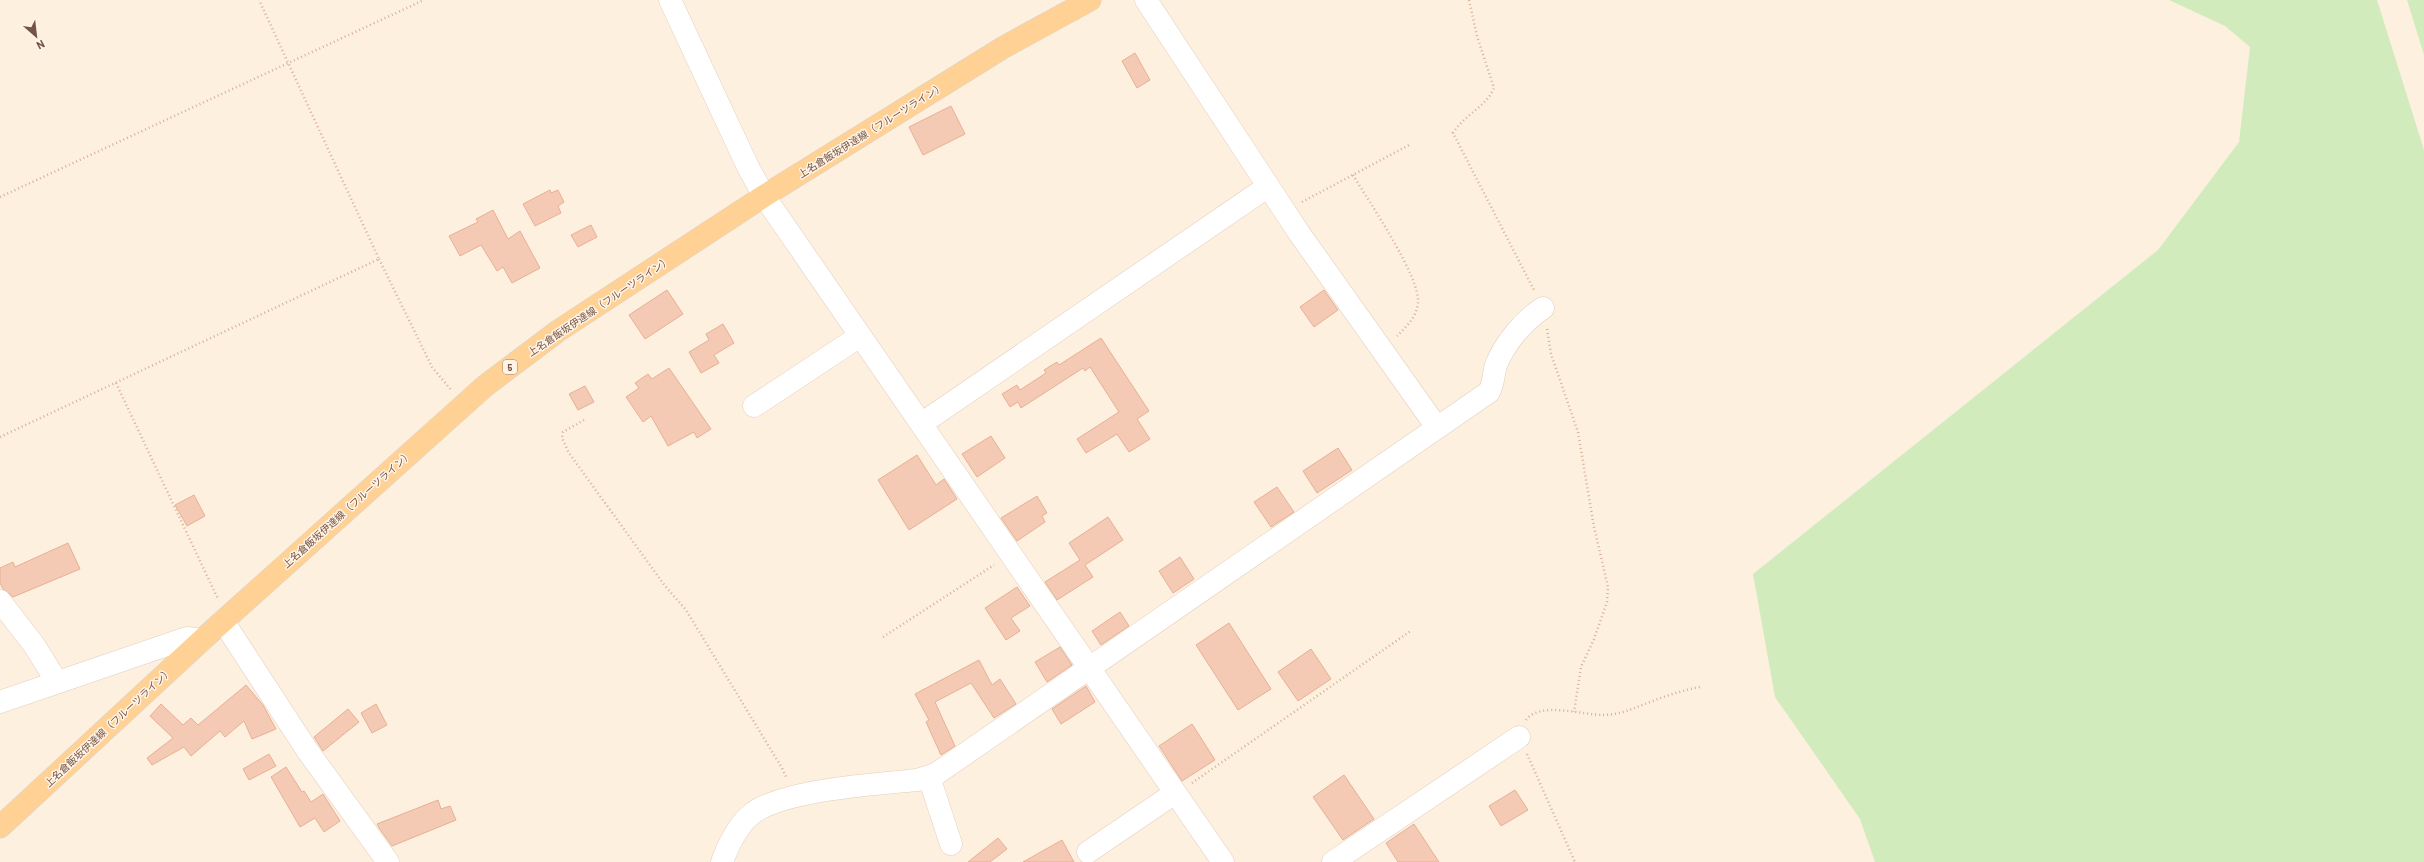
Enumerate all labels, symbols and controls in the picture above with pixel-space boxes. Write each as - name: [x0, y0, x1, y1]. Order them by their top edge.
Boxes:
- north arrow: [16, 16, 56, 56]
- text: N: [35, 38, 47, 53]
- street label: 上名倉飯坂伊達線（フルーツライン）: [796, 80, 946, 180]
- street label: 上名倉飯坂伊達線（フルーツライン）: [525, 254, 673, 358]
- road number: 5: [503, 360, 517, 374]
- street label: 上名倉飯坂伊達線（フルーツライン）: [280, 448, 414, 570]
- street label: 上名倉飯坂伊達線（フルーツライン）: [42, 665, 174, 789]

